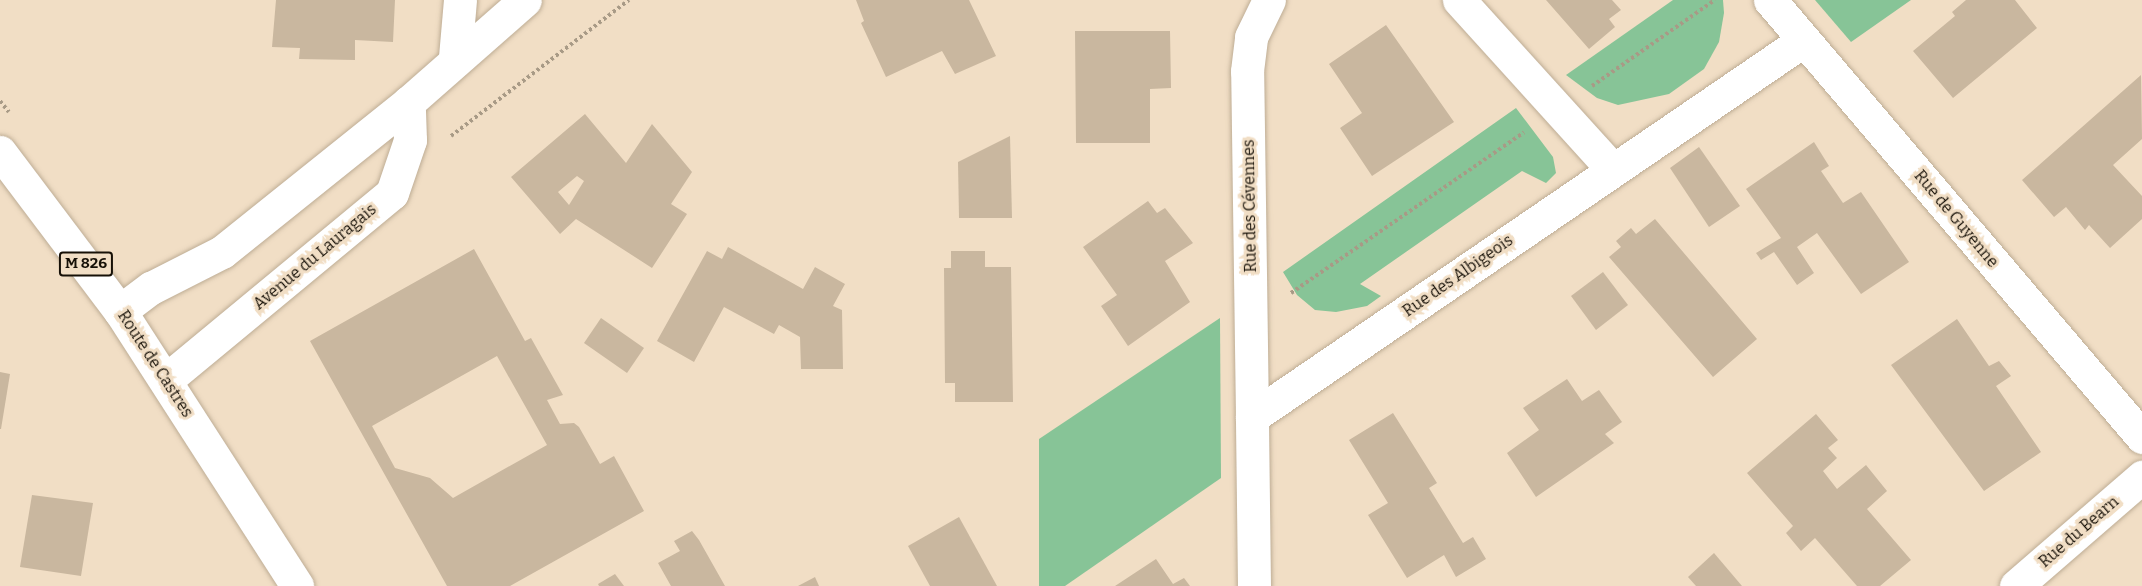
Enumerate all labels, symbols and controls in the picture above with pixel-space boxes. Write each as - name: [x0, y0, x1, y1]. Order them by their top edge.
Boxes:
- street label: Rue des Cévennes: [1239, 139, 1261, 273]
- street label: Rue de Guyenne: [1910, 167, 2002, 271]
- street label: Avenue du Lauragais: [250, 200, 380, 314]
- street label: Rue des Albigeois: [1399, 231, 1517, 321]
- road number: M 826: [58, 252, 115, 276]
- street label: Route de Castres: [113, 307, 197, 421]
- street label: Rue du Bearn: [2035, 492, 2123, 572]

